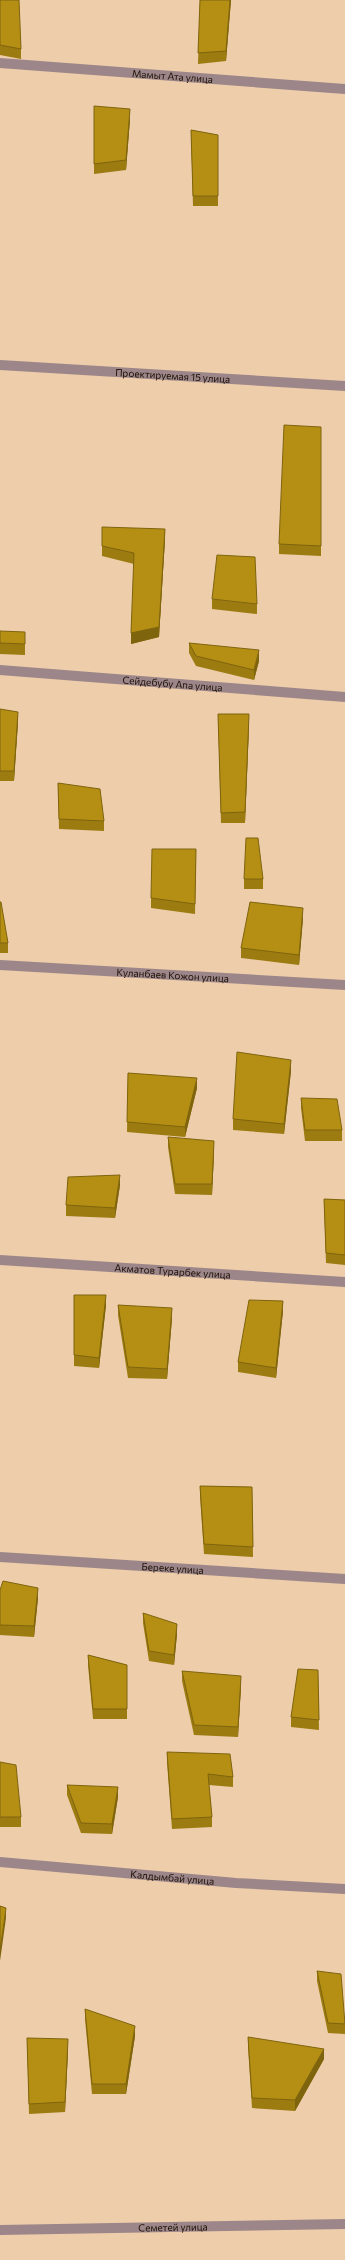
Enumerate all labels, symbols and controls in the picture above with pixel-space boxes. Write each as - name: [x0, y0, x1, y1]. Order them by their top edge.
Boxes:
- street label: Мамыт Ата улица: [132, 67, 214, 85]
- street label: Проектируемая 15 улица: [115, 366, 231, 385]
- street label: Сейдебубу Апа улица: [122, 674, 223, 693]
- street label: Куланбаев Кожон улица: [116, 966, 229, 984]
- street label: Акматов Турарбек улица: [114, 1261, 231, 1281]
- street label: Береке улица: [141, 1560, 204, 1576]
- street label: Калдымбай улица: [130, 1868, 215, 1887]
- street label: Семетей улица: [138, 2220, 208, 2234]

